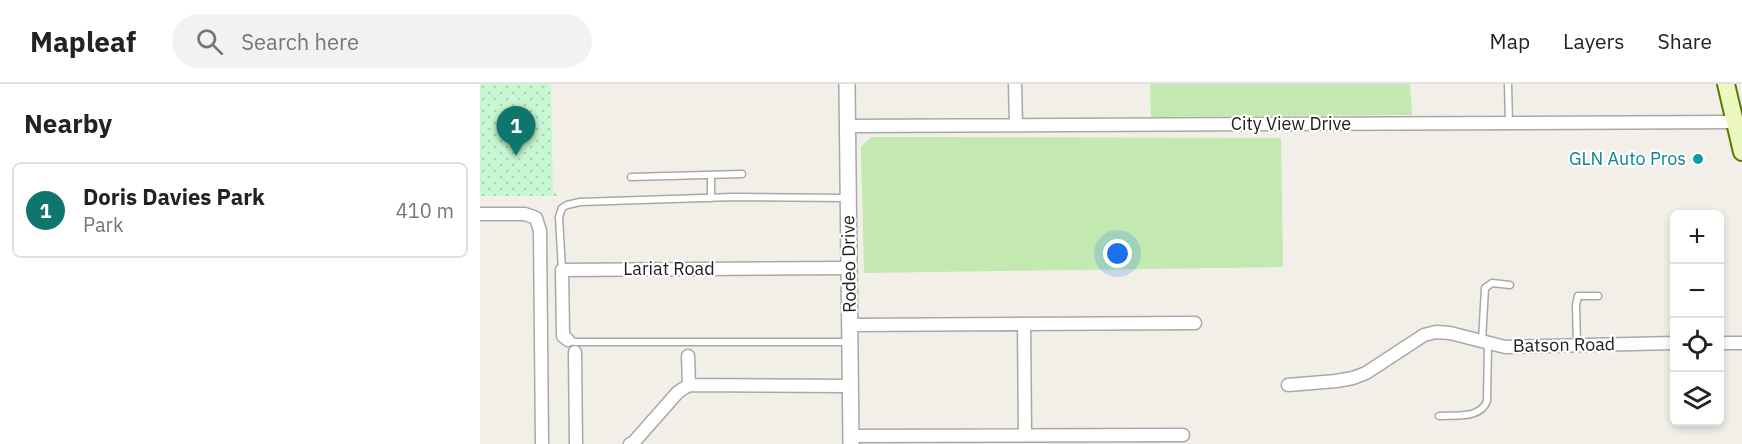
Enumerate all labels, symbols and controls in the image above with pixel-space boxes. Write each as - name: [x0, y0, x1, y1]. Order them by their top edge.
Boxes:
- search box: [172, 14, 592, 68]
- text: Mapleaf: [30, 23, 136, 60]
- icon: search: [193, 25, 226, 58]
- text: Search here: [241, 27, 359, 56]
- text: Map: [1490, 27, 1530, 55]
- text: Layers: [1563, 27, 1625, 55]
- text: Share: [1658, 27, 1712, 55]
- text: Nearby: [24, 106, 112, 140]
- pin: 1: [496, 106, 536, 156]
- street label: City View Drive: [1231, 112, 1351, 135]
- place label: GLN Auto Pros: [1569, 147, 1686, 170]
- marker: GLN Auto Pros: [1691, 152, 1705, 166]
- text: Doris Davies Park: [83, 182, 265, 211]
- text: 1: [40, 197, 52, 224]
- text: 410 m: [396, 197, 454, 224]
- map controls: [1670, 210, 1724, 426]
- button: +: [1670, 210, 1724, 264]
- text: Park: [83, 211, 123, 238]
- street label: Rodeo Drive: [836, 215, 861, 313]
- your location: [1103, 239, 1132, 268]
- street label: Lariat Road: [623, 257, 715, 280]
- button: −: [1670, 264, 1724, 318]
- button: locate: [1670, 318, 1724, 372]
- street label: Batson Road: [1513, 332, 1615, 357]
- button: layers: [1670, 372, 1724, 426]

